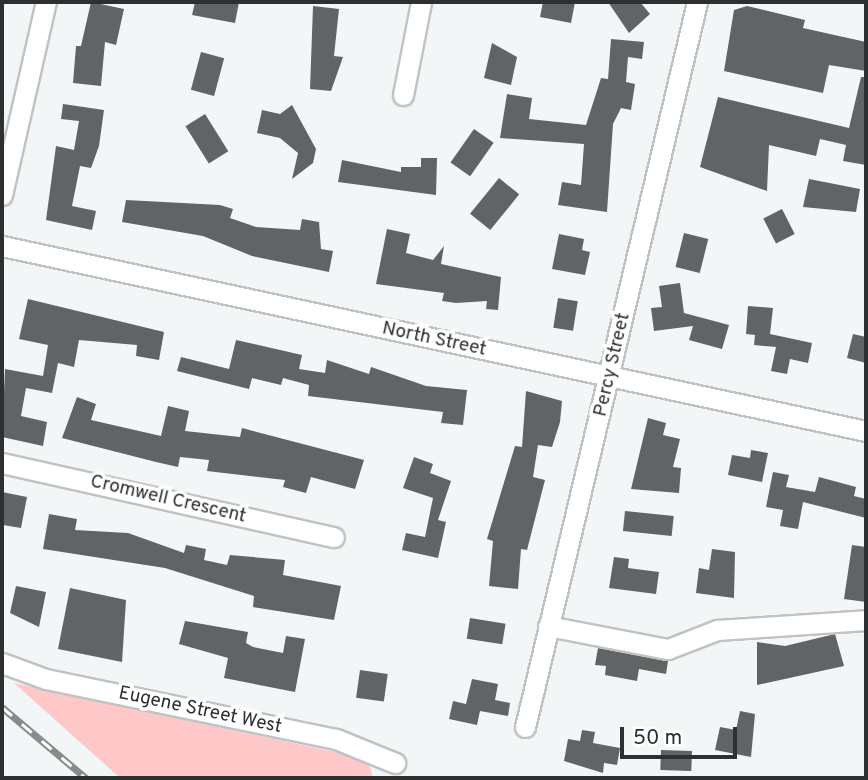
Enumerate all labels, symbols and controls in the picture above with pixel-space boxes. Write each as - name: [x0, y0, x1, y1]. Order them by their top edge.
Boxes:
- street label: Percy Street: [590, 311, 636, 419]
- street label: North Street: [380, 318, 488, 362]
- street label: Cromwell Crescent: [88, 471, 248, 529]
- street label: Eugene Street West: [116, 682, 284, 740]
- scale bar: [623, 714, 740, 758]
- text: 50 m: [633, 725, 682, 752]

